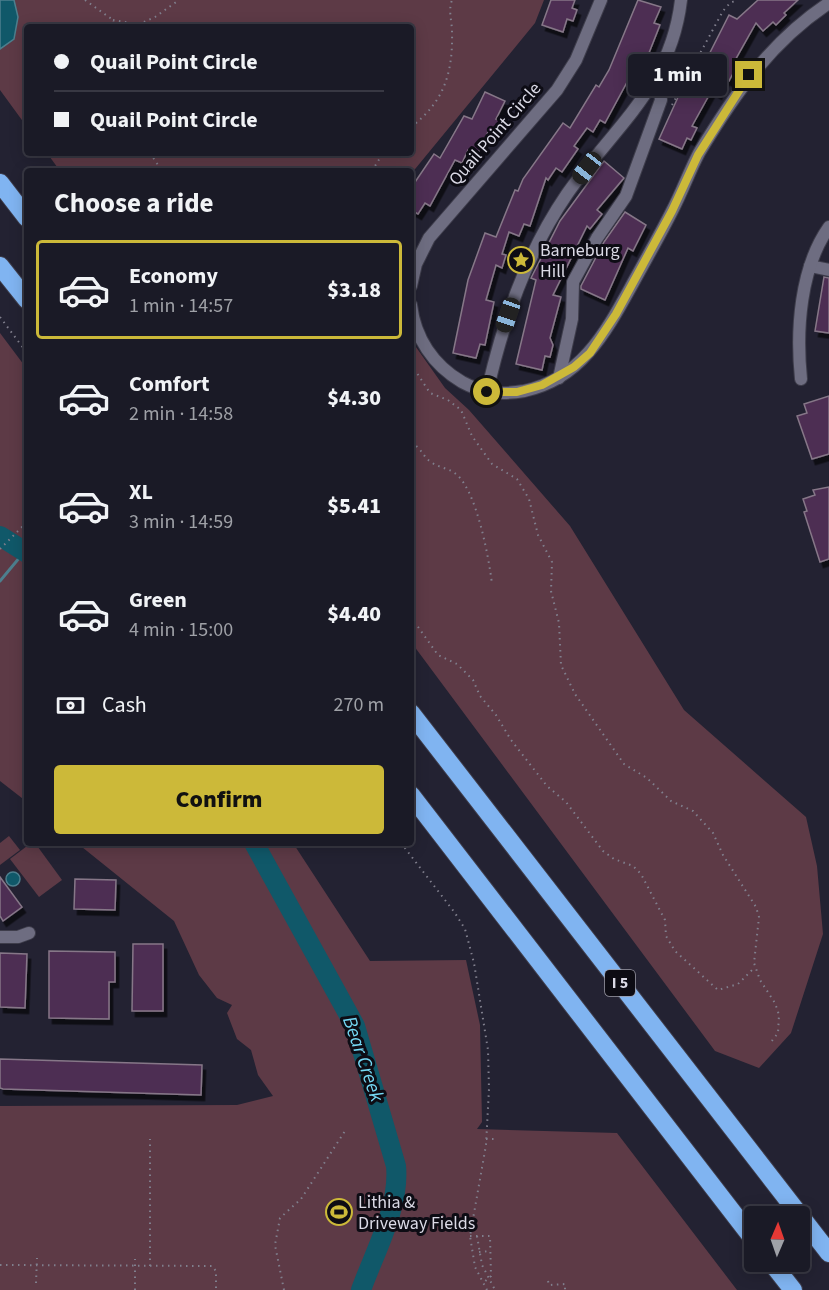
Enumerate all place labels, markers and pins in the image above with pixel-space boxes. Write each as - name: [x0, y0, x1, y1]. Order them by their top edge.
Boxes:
- place label: Barneburg Hill: [540, 238, 620, 284]
- place icon: Barneburg Hill: [506, 245, 536, 275]
- place label: Lithia & Driveway Fields: [358, 1190, 475, 1236]
- sports icon: Lithia & Driveway Fields: [324, 1197, 354, 1227]

